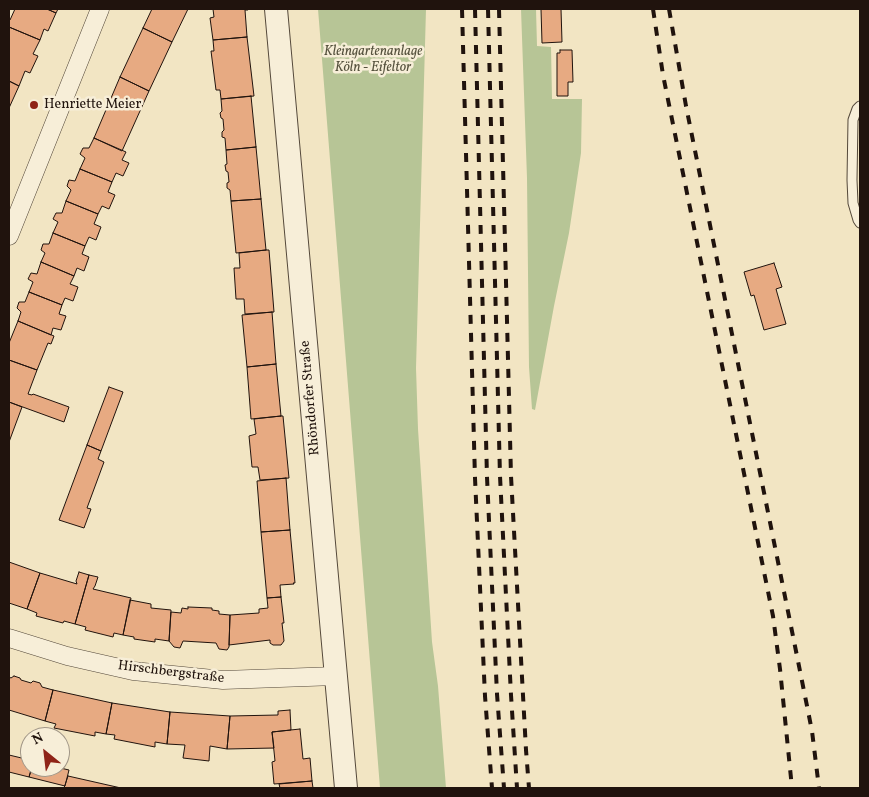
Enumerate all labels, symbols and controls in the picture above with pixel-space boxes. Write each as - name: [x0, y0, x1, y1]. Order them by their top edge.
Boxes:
- park label: Kleingartenanlage Köln - Eifeltor: [324, 44, 422, 76]
- place label: Henriette Meier: [44, 97, 141, 113]
- marker: Henriette Meier: [28, 99, 40, 111]
- street label: Rhöndorfer Straße: [298, 340, 324, 456]
- street label: Hirschbergstraße: [117, 658, 225, 688]
- north arrow: [20, 727, 70, 777]
- text: N: [29, 729, 47, 750]

